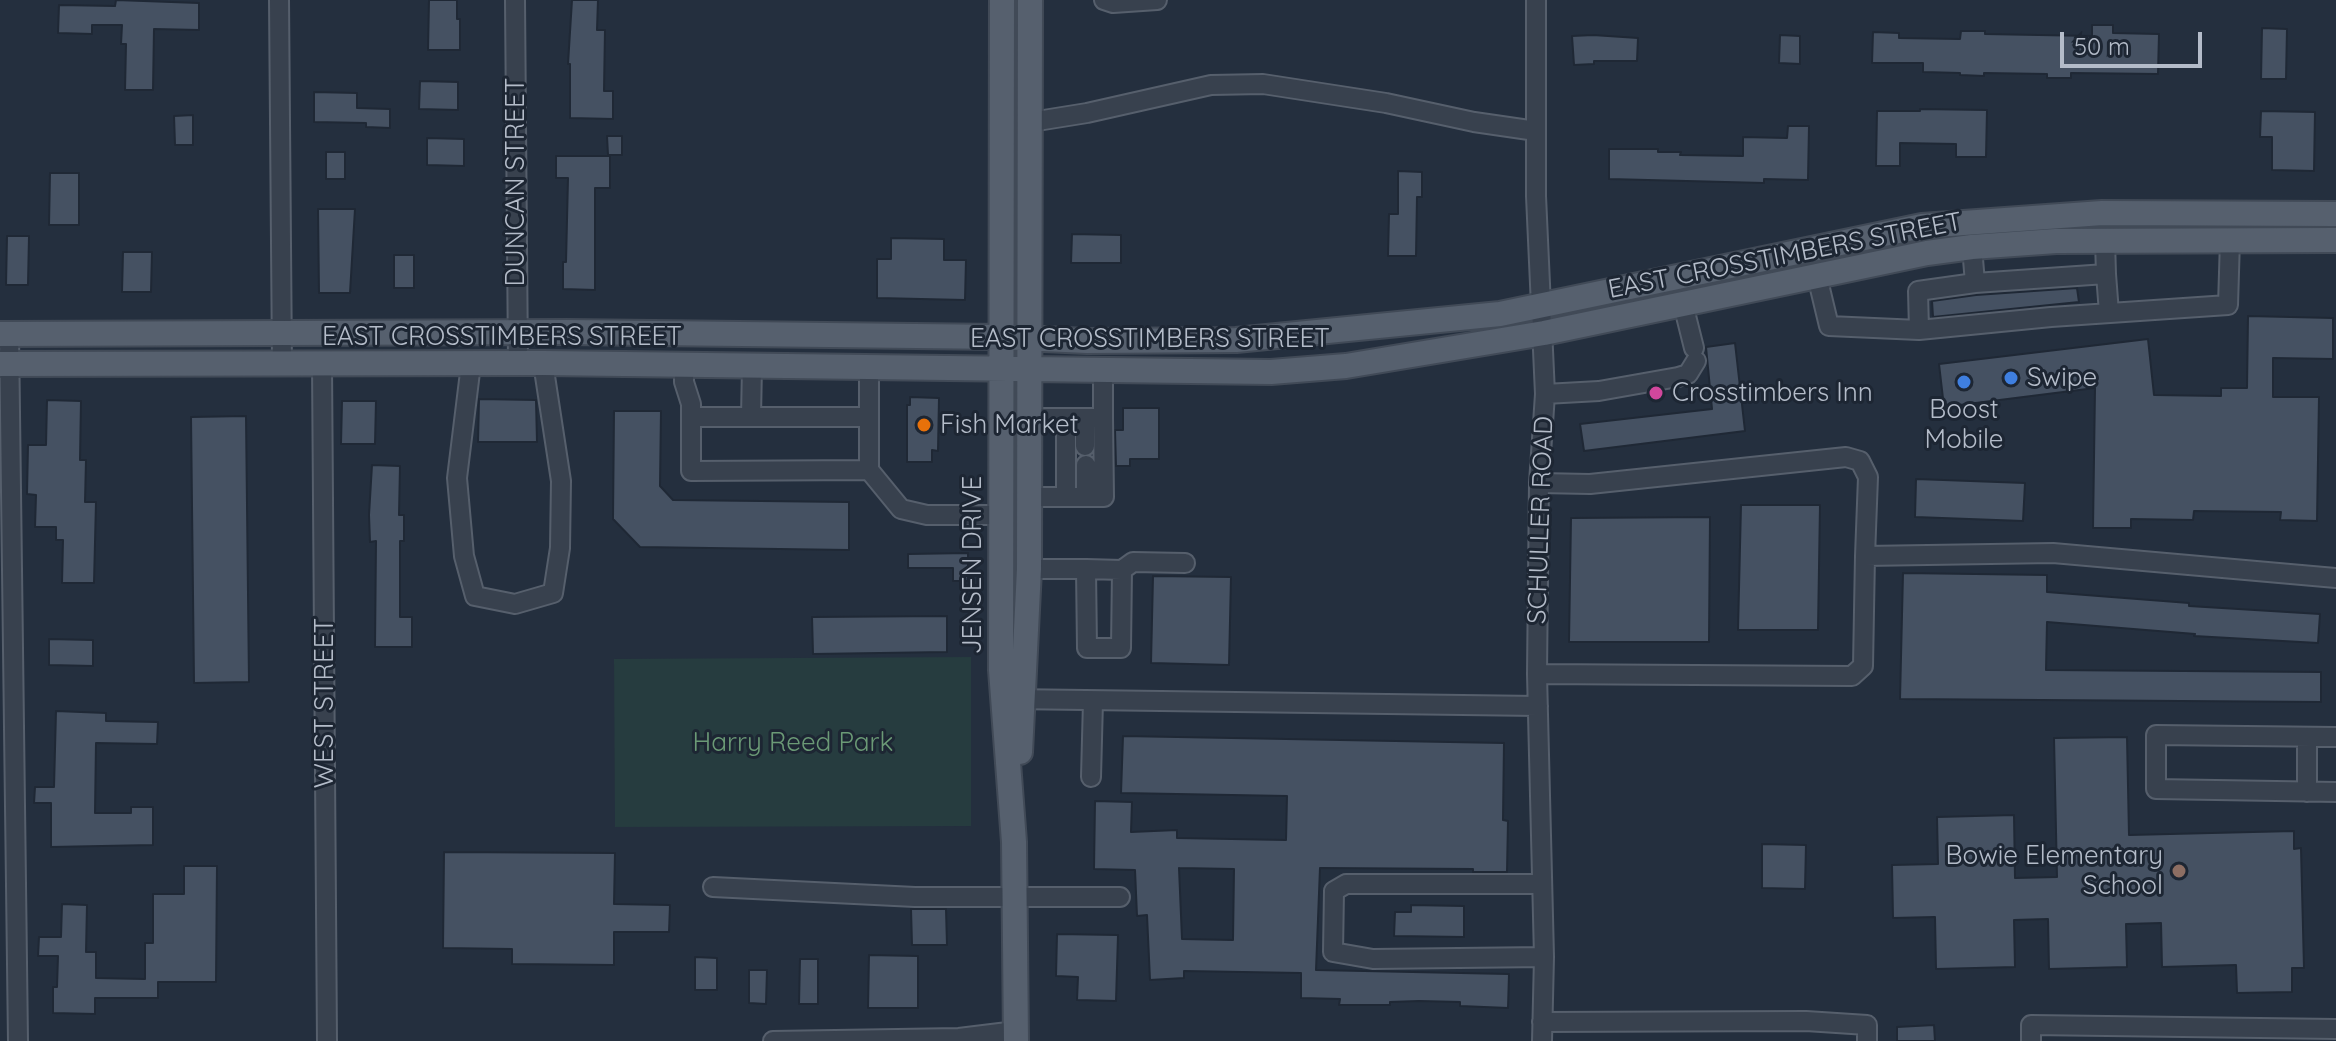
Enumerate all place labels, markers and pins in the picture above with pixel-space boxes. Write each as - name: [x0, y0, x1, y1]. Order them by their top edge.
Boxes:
- place label: Swipe: [2027, 362, 2097, 394]
- marker: Swipe: [2002, 369, 2020, 387]
- marker: Boost Mobile: [1955, 373, 1973, 391]
- place label: Crosstimbers Inn: [1672, 377, 1873, 409]
- marker: Crosstimbers Inn: [1647, 384, 1665, 402]
- place label: Boost Mobile: [1925, 394, 2003, 456]
- place label: Fish Market: [940, 409, 1078, 441]
- marker: Fish Market: [915, 416, 933, 434]
- place label: Bowie Elementary School: [1946, 840, 2163, 902]
- marker: Bowie Elementary School: [2170, 862, 2188, 880]

